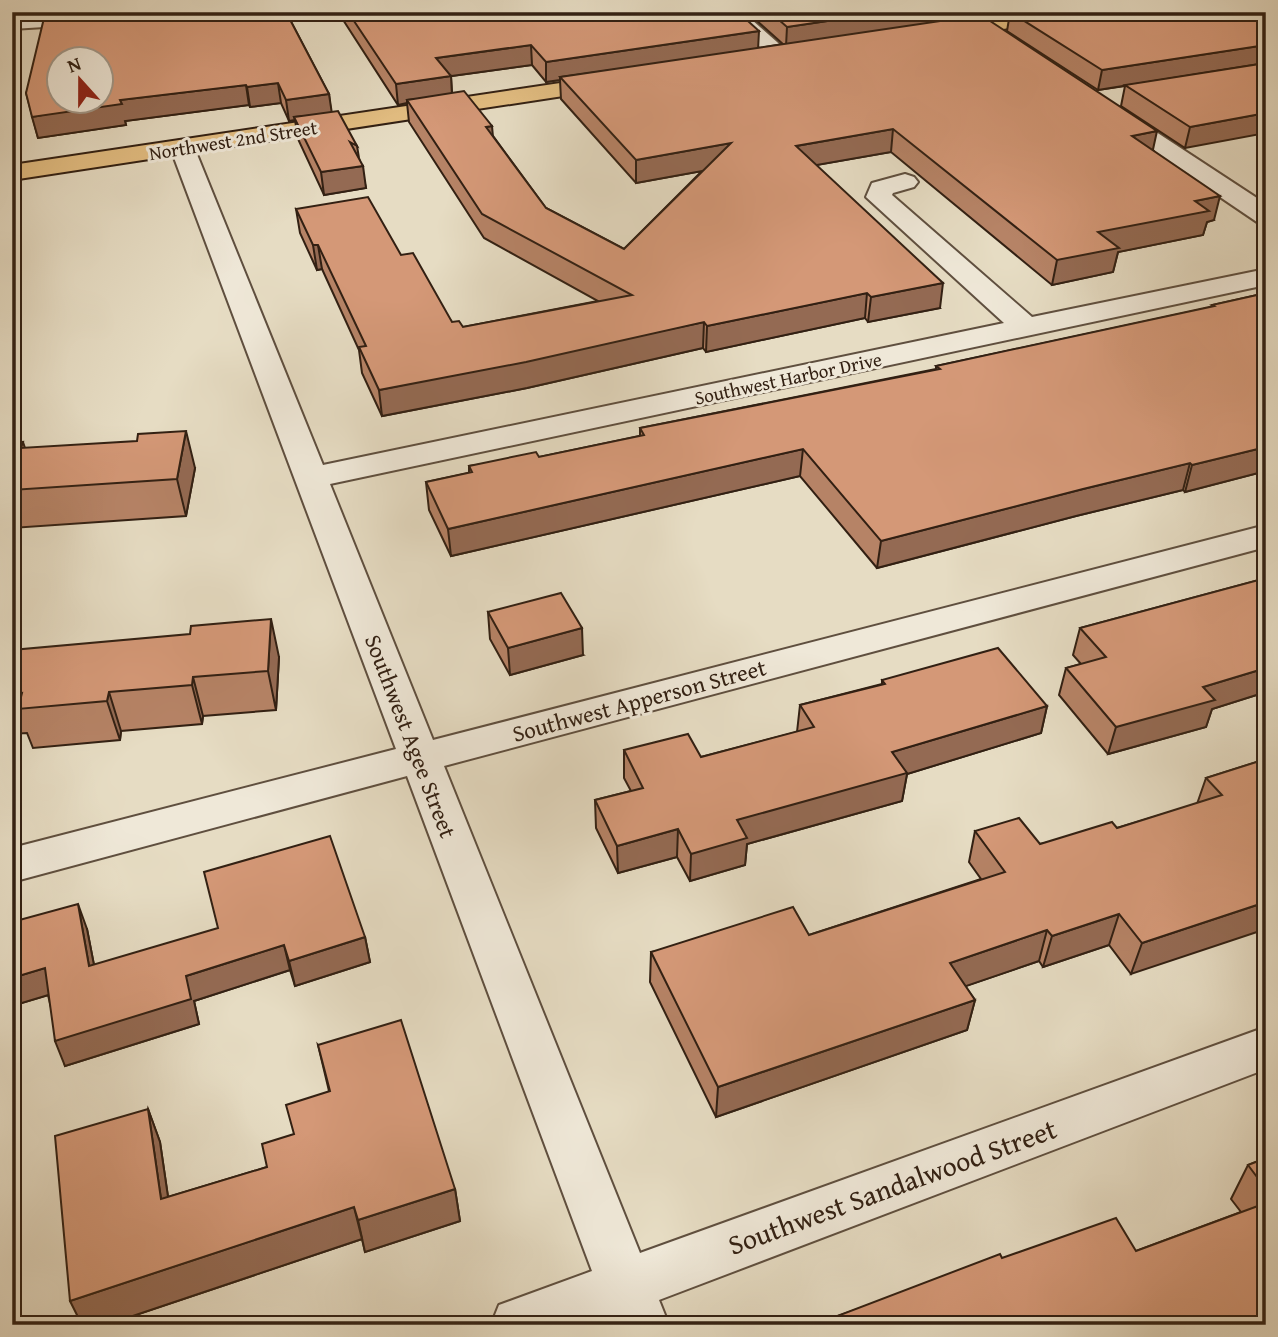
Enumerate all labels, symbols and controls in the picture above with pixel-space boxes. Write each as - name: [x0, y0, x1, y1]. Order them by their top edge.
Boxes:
- north arrow: [46, 46, 116, 116]
- text: N: [63, 49, 85, 79]
- street label: Northwest 2nd Street: [147, 113, 319, 167]
- street label: Southwest Harbor Drive: [692, 344, 884, 412]
- street label: Southwest Agee Street: [357, 629, 465, 843]
- street label: Southwest Apperson Street: [508, 650, 770, 750]
- street label: Southwest Sandalwood Street: [722, 1107, 1062, 1265]

